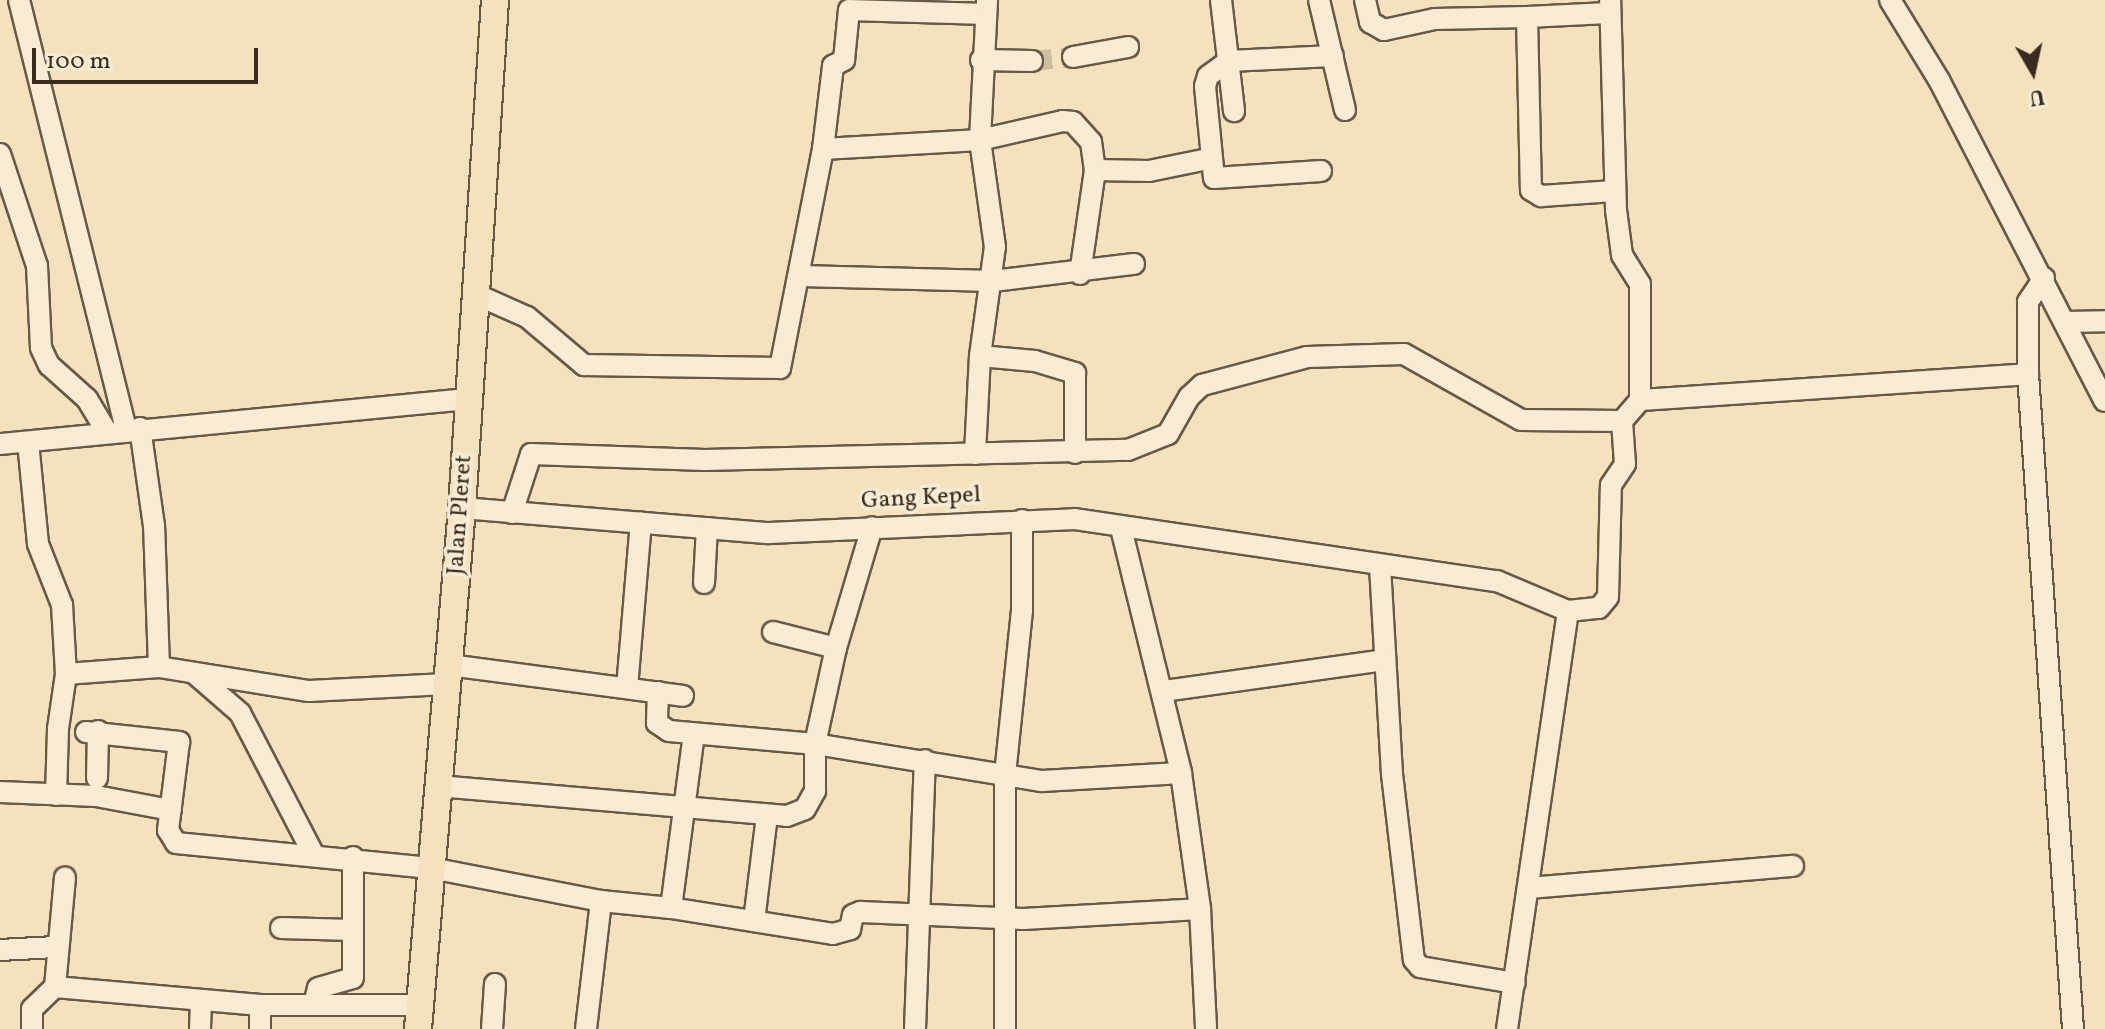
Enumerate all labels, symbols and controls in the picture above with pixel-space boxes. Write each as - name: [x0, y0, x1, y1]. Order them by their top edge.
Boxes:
- scale bar: [36, 32, 262, 82]
- north arrow: [1993, 32, 2073, 112]
- text: 100 m: [46, 45, 111, 79]
- text: U: [2027, 80, 2047, 113]
- street label: Jalan Pleret: [442, 454, 480, 576]
- street label: Gang Kepel: [860, 481, 982, 517]

